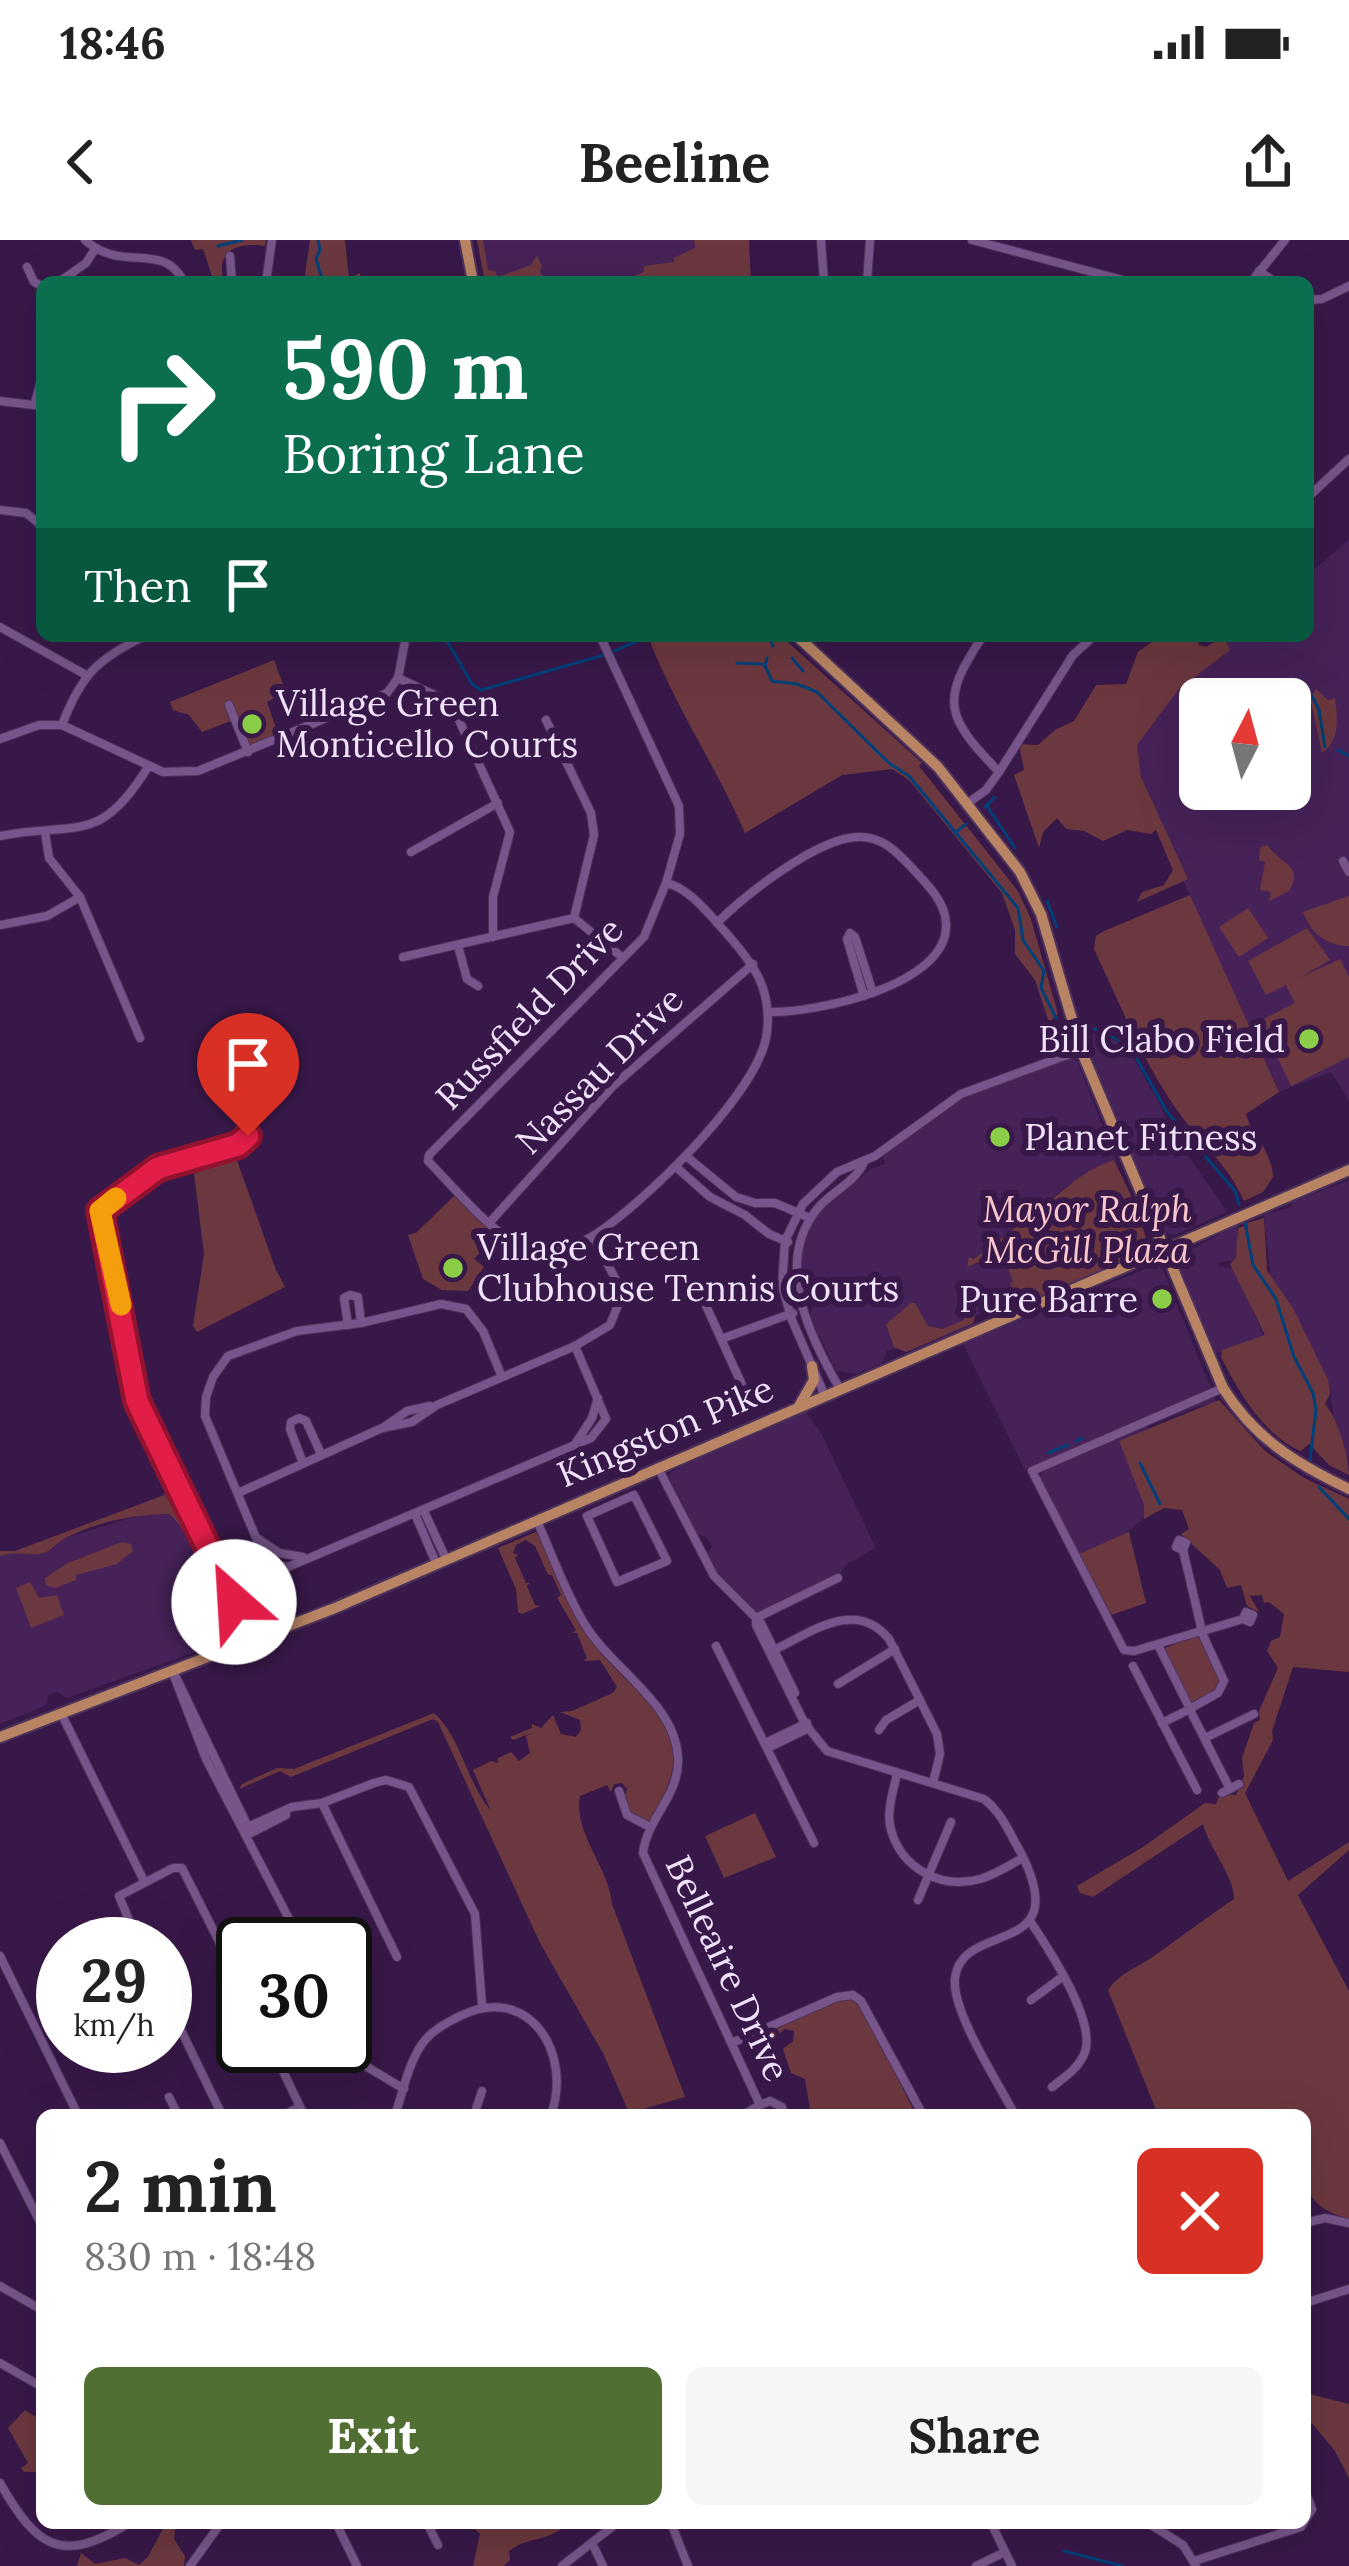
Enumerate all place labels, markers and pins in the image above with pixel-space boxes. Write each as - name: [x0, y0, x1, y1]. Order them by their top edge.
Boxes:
- place label: Village Green Monticello Courts: [275, 680, 578, 767]
- marker: Village Green Monticello Courts: [239, 711, 265, 737]
- pin: [197, 1013, 299, 1136]
- place label: Bill Clabo Field: [1038, 1016, 1285, 1062]
- marker: Bill Clabo Field: [1296, 1026, 1322, 1052]
- place label: Planet Fitness: [1024, 1114, 1257, 1160]
- marker: Planet Fitness: [987, 1124, 1013, 1150]
- place label: Village Green Clubhouse Tennis Courts: [476, 1224, 899, 1311]
- marker: Village Green Clubhouse Tennis Courts: [440, 1255, 466, 1281]
- place label: Pure Barre: [959, 1276, 1138, 1322]
- marker: Pure Barre: [1149, 1286, 1175, 1312]

